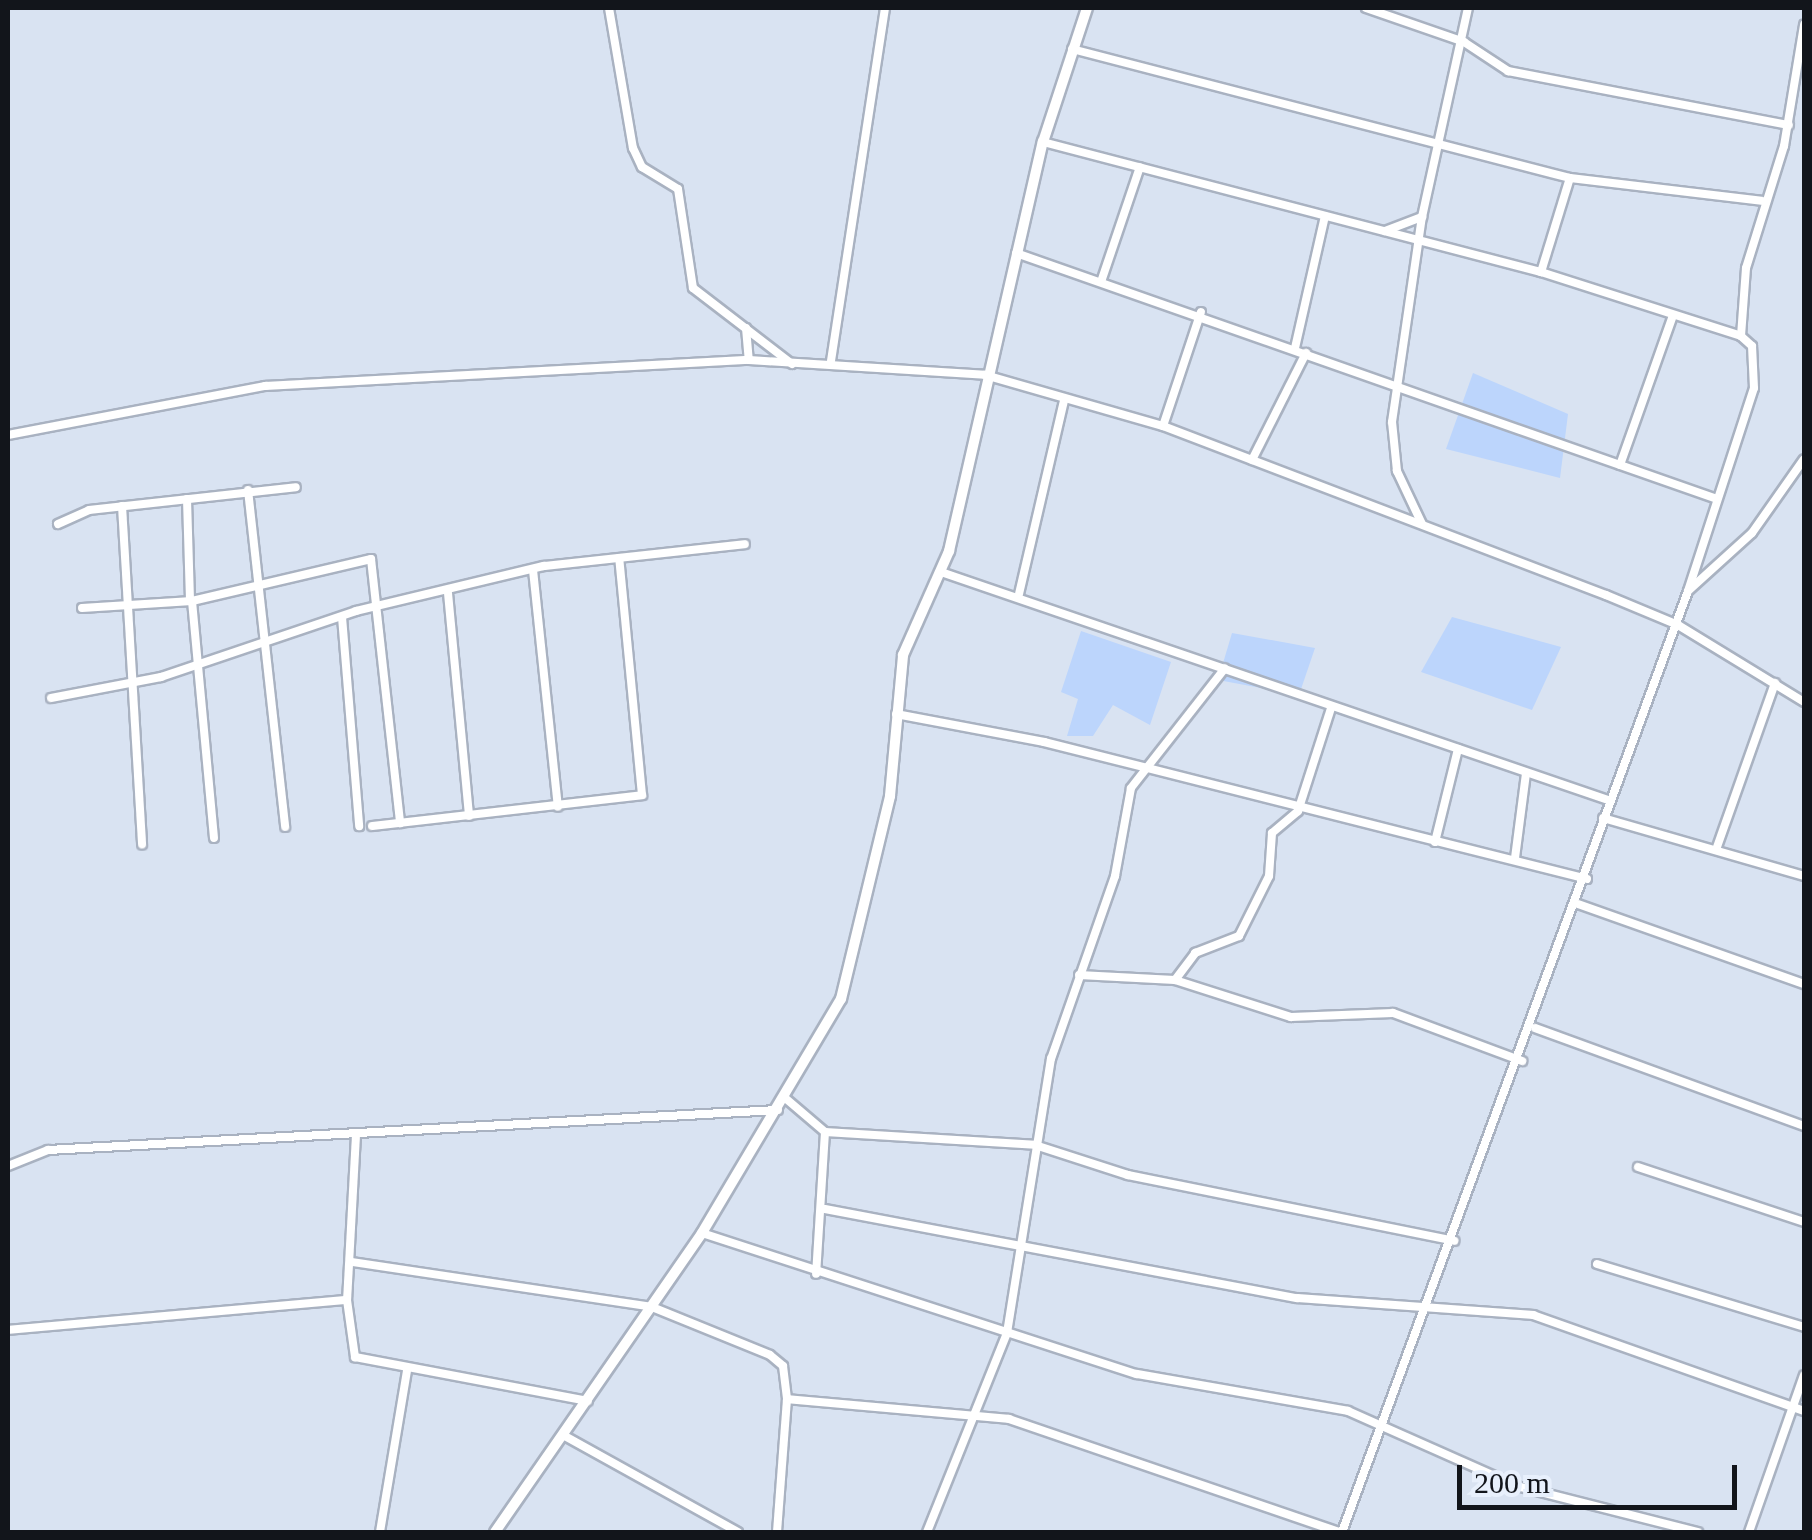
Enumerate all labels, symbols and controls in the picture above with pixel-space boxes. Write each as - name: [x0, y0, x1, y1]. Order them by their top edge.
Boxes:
- scale bar: [1462, 1445, 1742, 1507]
- text: 200 m: [1474, 1466, 1550, 1499]

